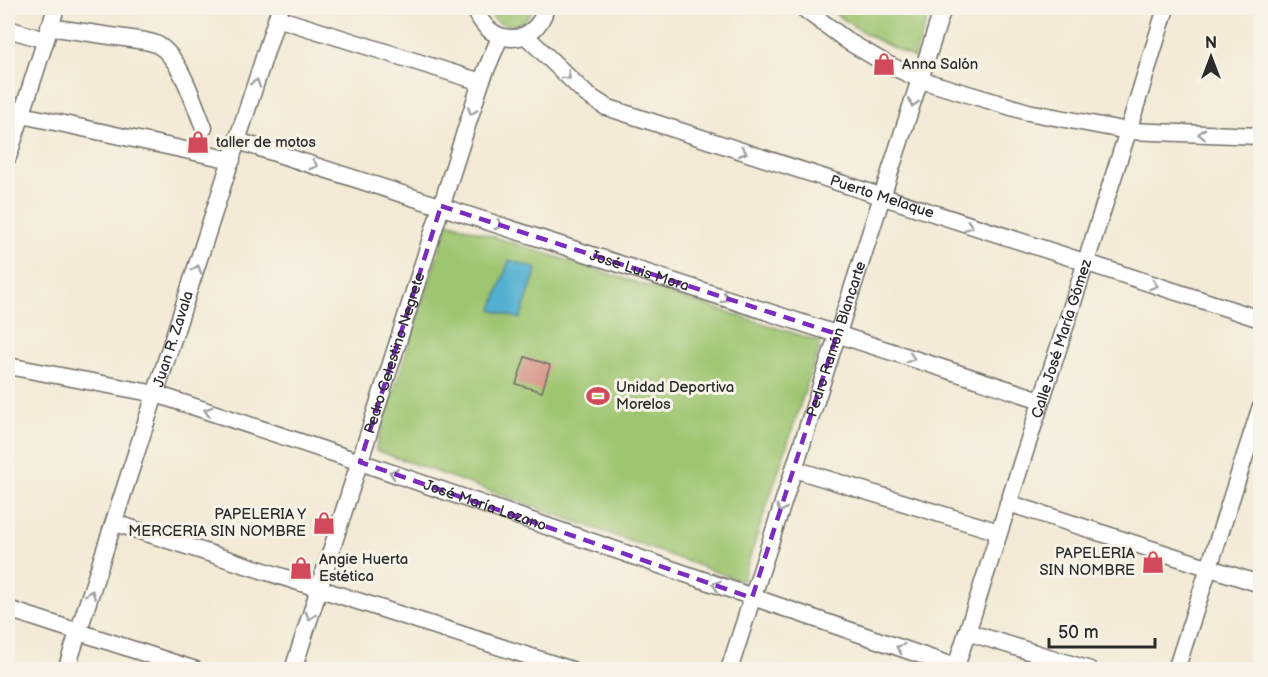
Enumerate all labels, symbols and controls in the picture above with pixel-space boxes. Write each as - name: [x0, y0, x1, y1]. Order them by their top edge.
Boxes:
- north arrow: [1181, 27, 1241, 87]
- text: N: [1205, 34, 1217, 53]
- shop icon: Anna Salón: [871, 51, 897, 77]
- place label: Anna Salón: [902, 55, 978, 74]
- one-way arrow: [560, 68, 571, 79]
- one-way arrow: [249, 78, 261, 89]
- one-way arrow: [907, 97, 920, 108]
- one-way arrow: [466, 105, 479, 116]
- one-way arrow: [1198, 128, 1207, 140]
- shop icon: taller de motos: [185, 129, 211, 155]
- place label: taller de motos: [216, 133, 317, 152]
- one-way arrow: [737, 145, 748, 158]
- one-way arrow: [308, 158, 319, 170]
- street label: Puerto Melaque: [828, 171, 937, 222]
- one-way arrow: [493, 218, 504, 230]
- one-way arrow: [963, 219, 974, 231]
- street label: José Luis Mora: [587, 246, 692, 296]
- street label: Calle José María Gómez: [1027, 256, 1096, 421]
- street label: Pedro Ramón Blancarte: [802, 259, 870, 419]
- one-way arrow: [189, 264, 202, 275]
- street label: Pedro Celestino Negrete: [360, 270, 429, 436]
- one-way arrow: [1148, 278, 1159, 290]
- street label: Juan R. Zavala: [149, 288, 197, 389]
- one-way arrow: [719, 291, 730, 303]
- one-way arrow: [905, 350, 916, 363]
- place label: Unidad Deportiva Morelos: [616, 378, 734, 414]
- sports icon: Unidad Deportiva Morelos: [585, 383, 611, 409]
- one-way arrow: [203, 406, 214, 419]
- one-way arrow: [388, 468, 399, 481]
- street label: José María Lozano: [421, 475, 549, 535]
- one-way arrow: [776, 503, 788, 514]
- place label: PAPELERIA Y MERCERIA SIN NOMBRE: [128, 505, 306, 541]
- shop icon: PAPELERIA Y MERCERIA SIN NOMBRE: [311, 510, 337, 536]
- place label: PAPELERIA SIN NOMBRE: [1039, 544, 1136, 580]
- shop icon: PAPELERIA SIN NOMBRE: [1140, 549, 1166, 575]
- place label: Angie Huerta Estética: [319, 550, 408, 586]
- shop icon: Angie Huerta Estética: [288, 555, 314, 581]
- one-way arrow: [711, 580, 722, 593]
- one-way arrow: [83, 589, 96, 600]
- one-way arrow: [305, 610, 317, 621]
- scale bar: [1049, 611, 1156, 649]
- text: 50 m: [1058, 622, 1099, 643]
- one-way arrow: [895, 643, 906, 655]

